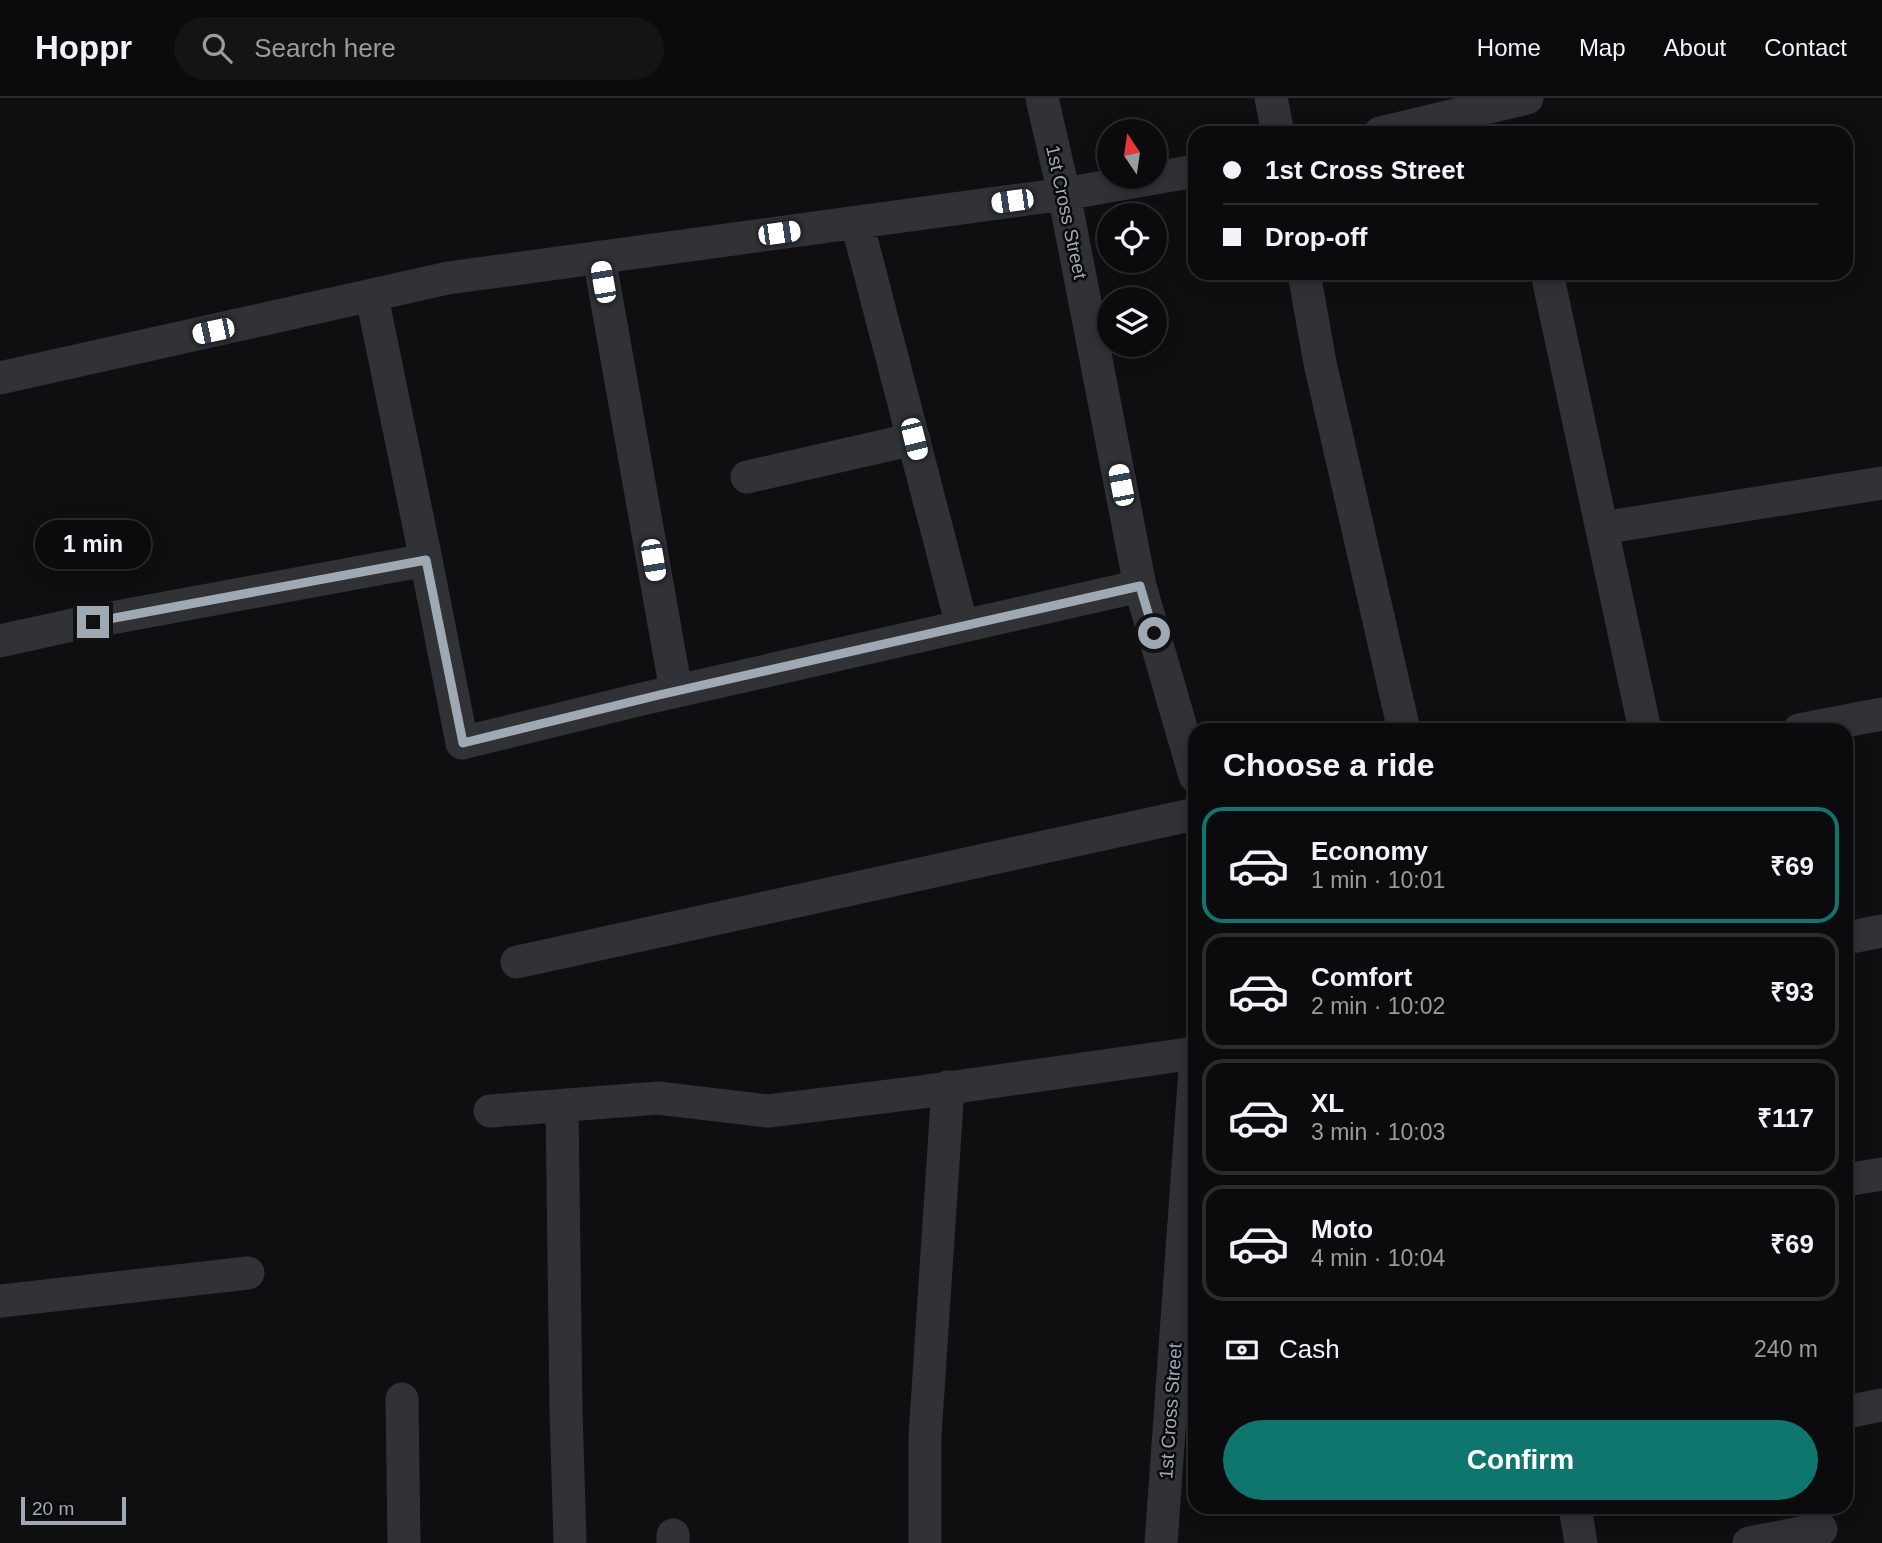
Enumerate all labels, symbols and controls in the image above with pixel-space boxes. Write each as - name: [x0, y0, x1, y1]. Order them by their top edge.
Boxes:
- search box: [174, 17, 664, 80]
- text: Hoppr: [35, 29, 132, 66]
- icon: search: [198, 29, 236, 67]
- text: Search here: [254, 33, 396, 63]
- text: Home: [1477, 34, 1541, 61]
- text: Map: [1579, 34, 1626, 61]
- text: About: [1664, 34, 1726, 61]
- text: Contact: [1764, 34, 1847, 61]
- north arrow: [1097, 119, 1167, 189]
- map controls: [1097, 119, 1167, 357]
- street label: 1st Cross Street: [1042, 143, 1091, 282]
- text: 1st Cross Street: [1265, 155, 1464, 185]
- car: [990, 188, 1035, 214]
- button: locate: [1097, 203, 1167, 273]
- car: [757, 220, 802, 246]
- text: Drop-off: [1265, 222, 1368, 252]
- car: [590, 259, 617, 305]
- button: layers: [1097, 287, 1167, 357]
- car: [191, 316, 236, 346]
- car: [899, 416, 930, 462]
- car: [1107, 462, 1136, 508]
- callout: 1 min: [35, 520, 151, 570]
- text: 1 min: [63, 531, 123, 557]
- car: [640, 537, 667, 583]
- route end: [77, 606, 109, 638]
- route start: [1138, 617, 1170, 649]
- text: Choose a ride: [1223, 747, 1435, 783]
- icon: car: [1227, 834, 1290, 897]
- text: Economy: [1311, 836, 1428, 866]
- text: ₹69: [1770, 851, 1814, 881]
- text: 1 min · 10:01: [1311, 867, 1445, 893]
- icon: car: [1227, 960, 1290, 1023]
- text: Comfort: [1311, 962, 1412, 992]
- text: ₹93: [1770, 977, 1814, 1007]
- text: 2 min · 10:02: [1311, 993, 1445, 1019]
- icon: car: [1227, 1086, 1290, 1149]
- text: XL: [1311, 1088, 1344, 1118]
- text: ₹117: [1757, 1103, 1814, 1133]
- text: 3 min · 10:03: [1311, 1119, 1445, 1145]
- icon: car: [1227, 1212, 1290, 1275]
- text: Moto: [1311, 1214, 1373, 1244]
- text: ₹69: [1770, 1229, 1814, 1259]
- text: 4 min · 10:04: [1311, 1245, 1445, 1271]
- icon: cash: [1223, 1331, 1261, 1369]
- text: Cash: [1279, 1334, 1340, 1364]
- text: 240 m: [1754, 1336, 1818, 1362]
- street label: 1st Cross Street: [1155, 1342, 1186, 1480]
- button: Confirm: [1223, 1420, 1818, 1500]
- scale bar: [21, 1494, 126, 1526]
- text: 20 m: [32, 1498, 74, 1519]

